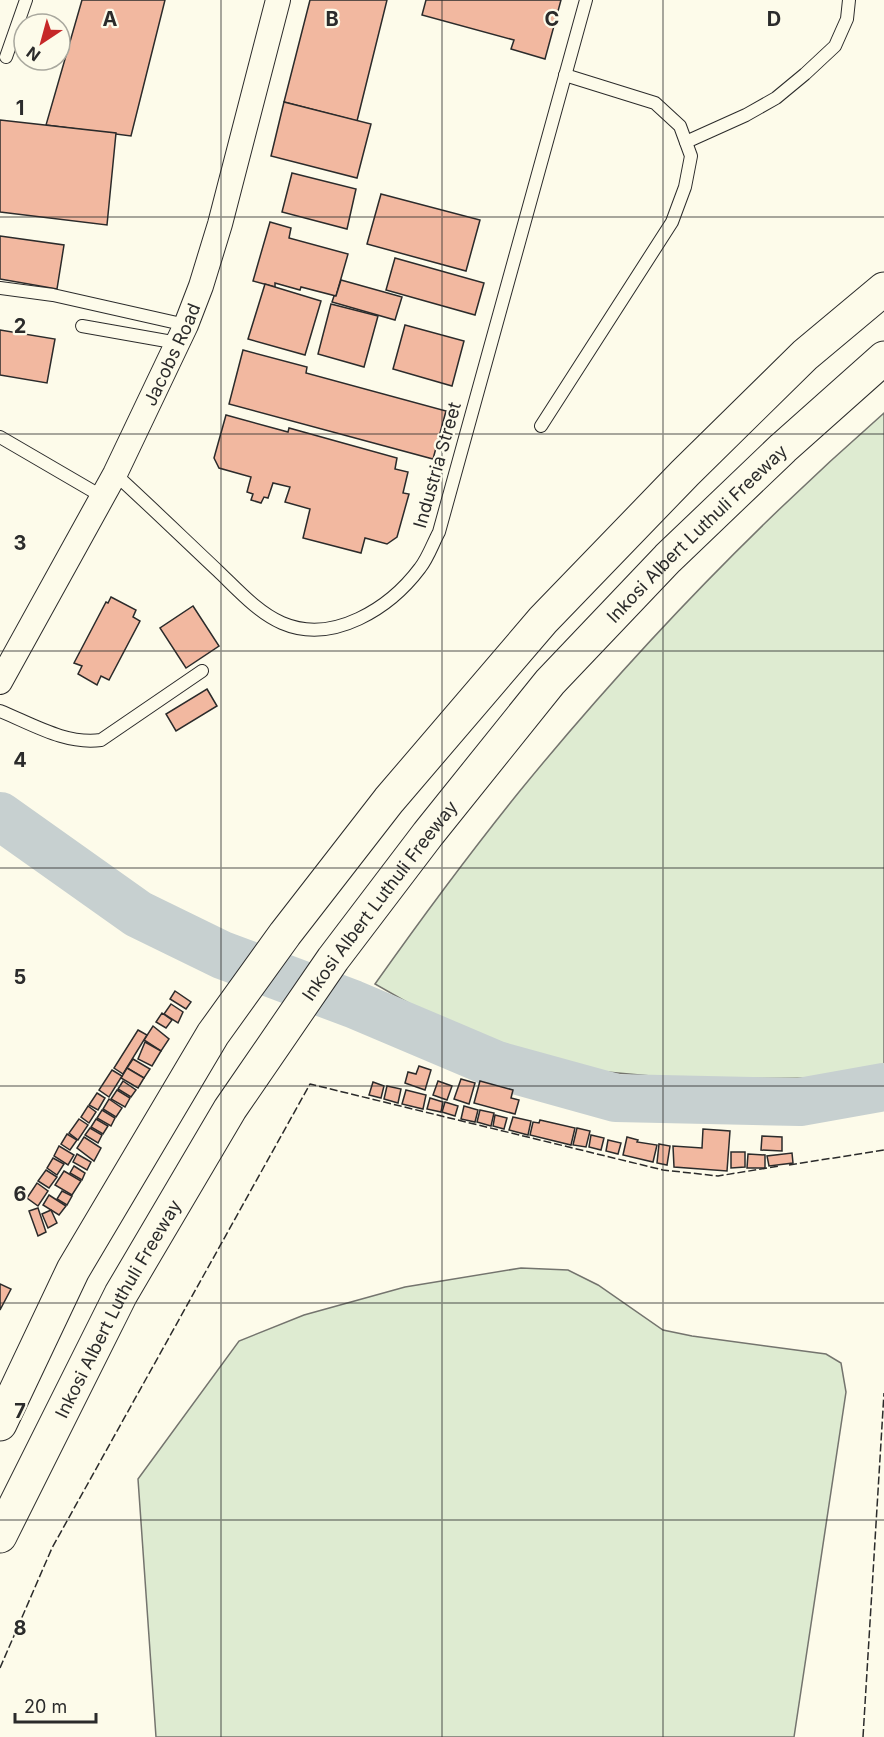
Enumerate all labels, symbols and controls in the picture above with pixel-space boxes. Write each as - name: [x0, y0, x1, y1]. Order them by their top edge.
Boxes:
- text: A: [103, 7, 118, 31]
- text: B: [325, 7, 339, 31]
- text: C: [545, 7, 559, 31]
- text: D: [767, 7, 781, 31]
- north arrow: [12, 12, 72, 72]
- text: N: [22, 42, 44, 66]
- text: 1: [16, 96, 24, 120]
- street label: Jacobs Road: [139, 300, 204, 409]
- text: 2: [14, 314, 26, 338]
- street label: Industria Street: [409, 400, 465, 530]
- street label: Inkosi Albert Luthuli Freeway: [602, 440, 791, 627]
- text: 3: [14, 531, 26, 555]
- text: 4: [13, 748, 27, 772]
- street label: Inkosi Albert Luthuli Freeway: [297, 796, 461, 1004]
- text: 5: [14, 965, 26, 989]
- text: 6: [14, 1182, 27, 1206]
- street label: Inkosi Albert Luthuli Freeway: [50, 1196, 185, 1421]
- text: 7: [14, 1399, 26, 1423]
- text: 8: [13, 1616, 27, 1640]
- scale bar: [15, 1686, 96, 1724]
- text: 20 m: [24, 1696, 67, 1717]

